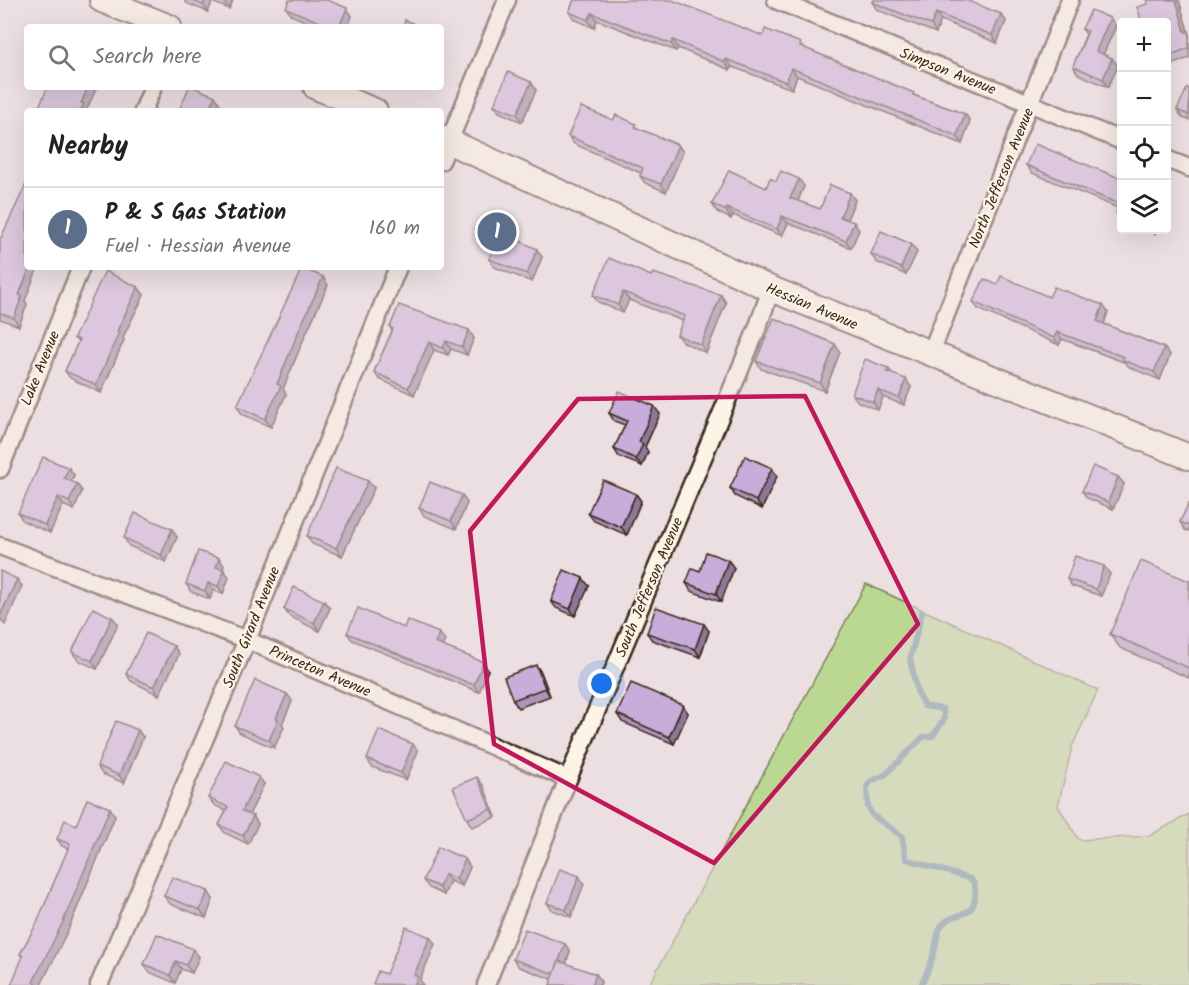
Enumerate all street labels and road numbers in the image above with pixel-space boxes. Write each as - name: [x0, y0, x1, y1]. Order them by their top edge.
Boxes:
- street label: Simpson Avenue: [896, 42, 1000, 102]
- street label: North Jefferson Avenue: [963, 104, 1041, 252]
- street label: Hessian Avenue: [762, 277, 862, 337]
- street label: Lake Avenue: [15, 327, 67, 410]
- street label: South Jefferson Avenue: [610, 513, 690, 661]
- street label: South Girard Avenue: [217, 563, 287, 692]
- street label: Princeton Avenue: [265, 640, 375, 704]

